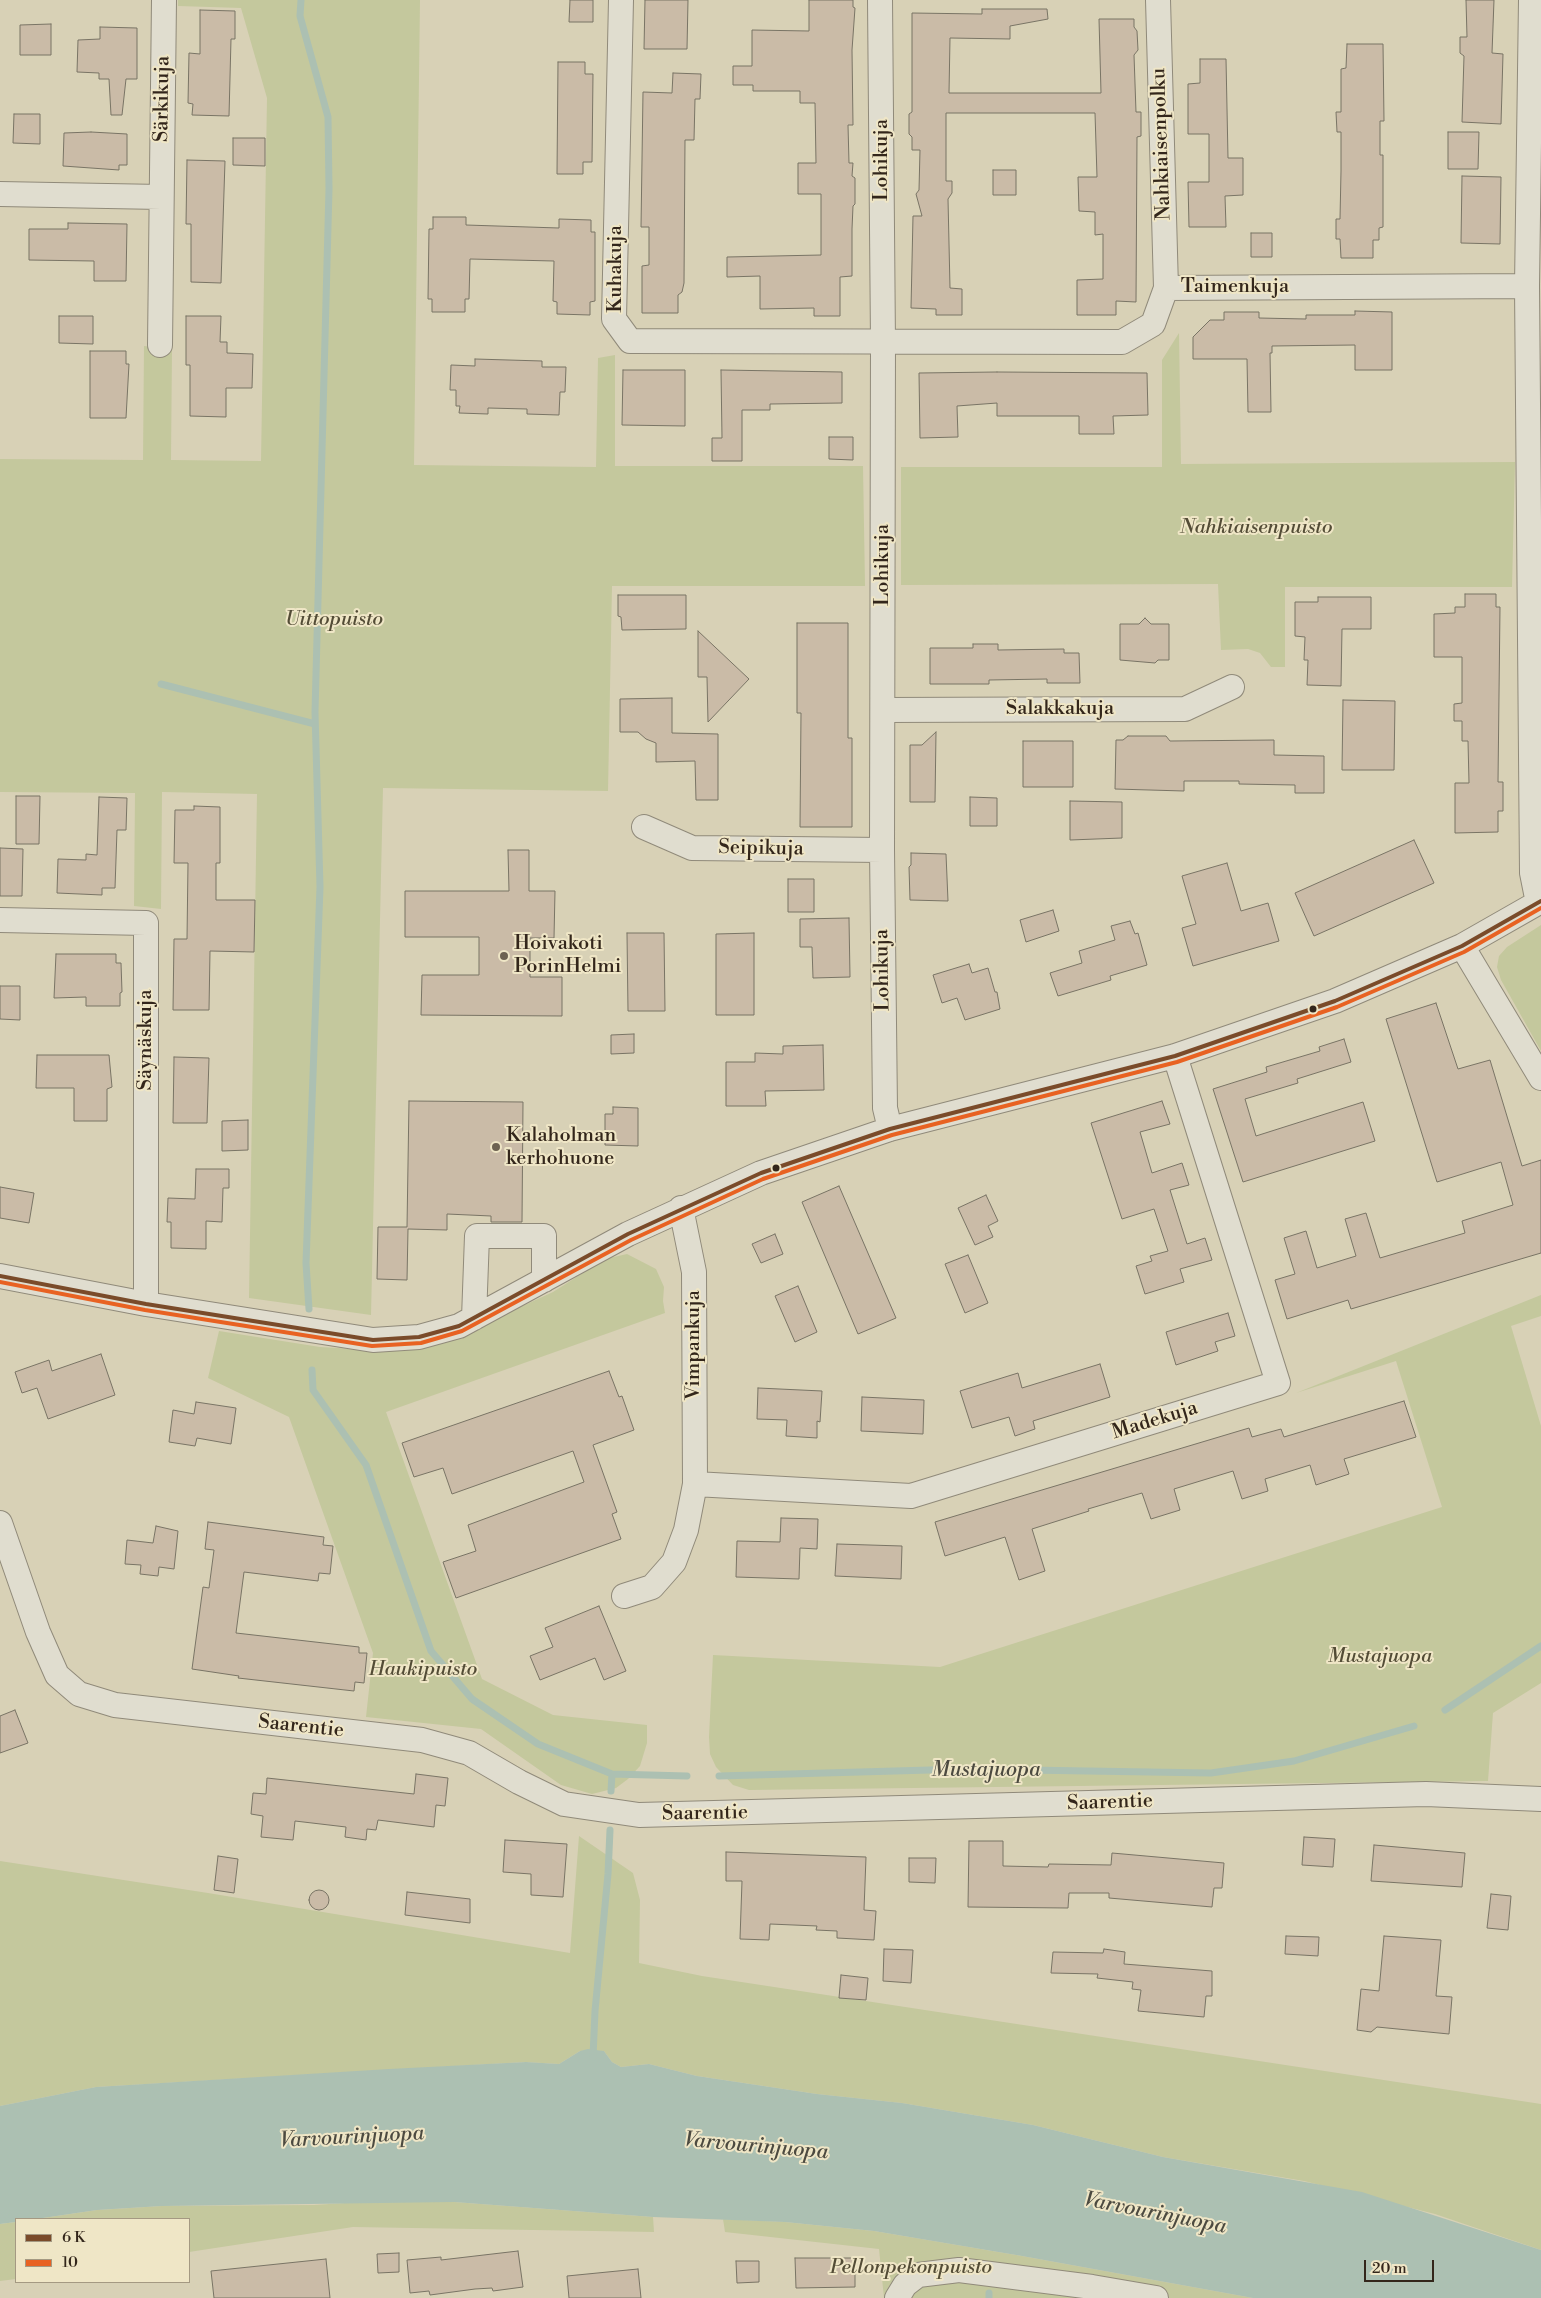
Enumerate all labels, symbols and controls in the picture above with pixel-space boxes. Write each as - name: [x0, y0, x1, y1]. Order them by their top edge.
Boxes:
- street label: Särkikuja: [150, 56, 176, 142]
- street label: Nahkiaisenpolku: [1147, 67, 1177, 221]
- street label: Lohikuja: [870, 119, 894, 201]
- street label: Kuhakuja: [604, 225, 628, 313]
- street label: Taimenkuja: [1181, 275, 1289, 299]
- park label: Nahkiaisenpuisto: [1180, 516, 1332, 540]
- street label: Lohikuja: [871, 524, 895, 606]
- park label: Uittopuisto: [285, 608, 383, 632]
- street label: Salakkakuja: [1006, 697, 1114, 721]
- street label: Seipikuja: [718, 836, 804, 862]
- street label: Lohikuja: [870, 929, 896, 1011]
- place label: Hoivakoti PorinHelmi: [514, 932, 621, 979]
- marker: Hoivakoti PorinHelmi: [498, 950, 510, 962]
- street label: Säynäskuja: [134, 989, 158, 1091]
- unlabelled marker: [1308, 1004, 1318, 1014]
- place label: Kalaholman kerhohuone: [506, 1124, 616, 1171]
- marker: Kalaholman kerhohuone: [490, 1141, 502, 1153]
- unlabelled marker: [771, 1163, 781, 1173]
- street label: Vimpankuja: [682, 1290, 706, 1400]
- street label: Madekuja: [1109, 1397, 1201, 1445]
- park label: Mustajuopa: [1328, 1645, 1432, 1669]
- park label: Haukipuisto: [369, 1658, 477, 1682]
- street label: Saarentie: [257, 1711, 345, 1743]
- water label: Mustajuopa: [931, 1758, 1041, 1784]
- street label: Saarentie: [1067, 1790, 1153, 1816]
- street label: Saarentie: [662, 1801, 748, 1827]
- water label: Varvourinjuopa: [279, 2122, 425, 2154]
- water label: Varvourinjuopa: [683, 2128, 829, 2166]
- water label: Varvourinjuopa: [1082, 2188, 1228, 2240]
- legend: [15, 2218, 190, 2283]
- text: 6 K: [62, 2228, 85, 2247]
- scale bar: [1366, 2250, 1436, 2282]
- text: 10: [62, 2253, 78, 2272]
- park label: Pellonpekonpuisto: [830, 2256, 992, 2280]
- text: 20 m: [1372, 2259, 1407, 2278]

